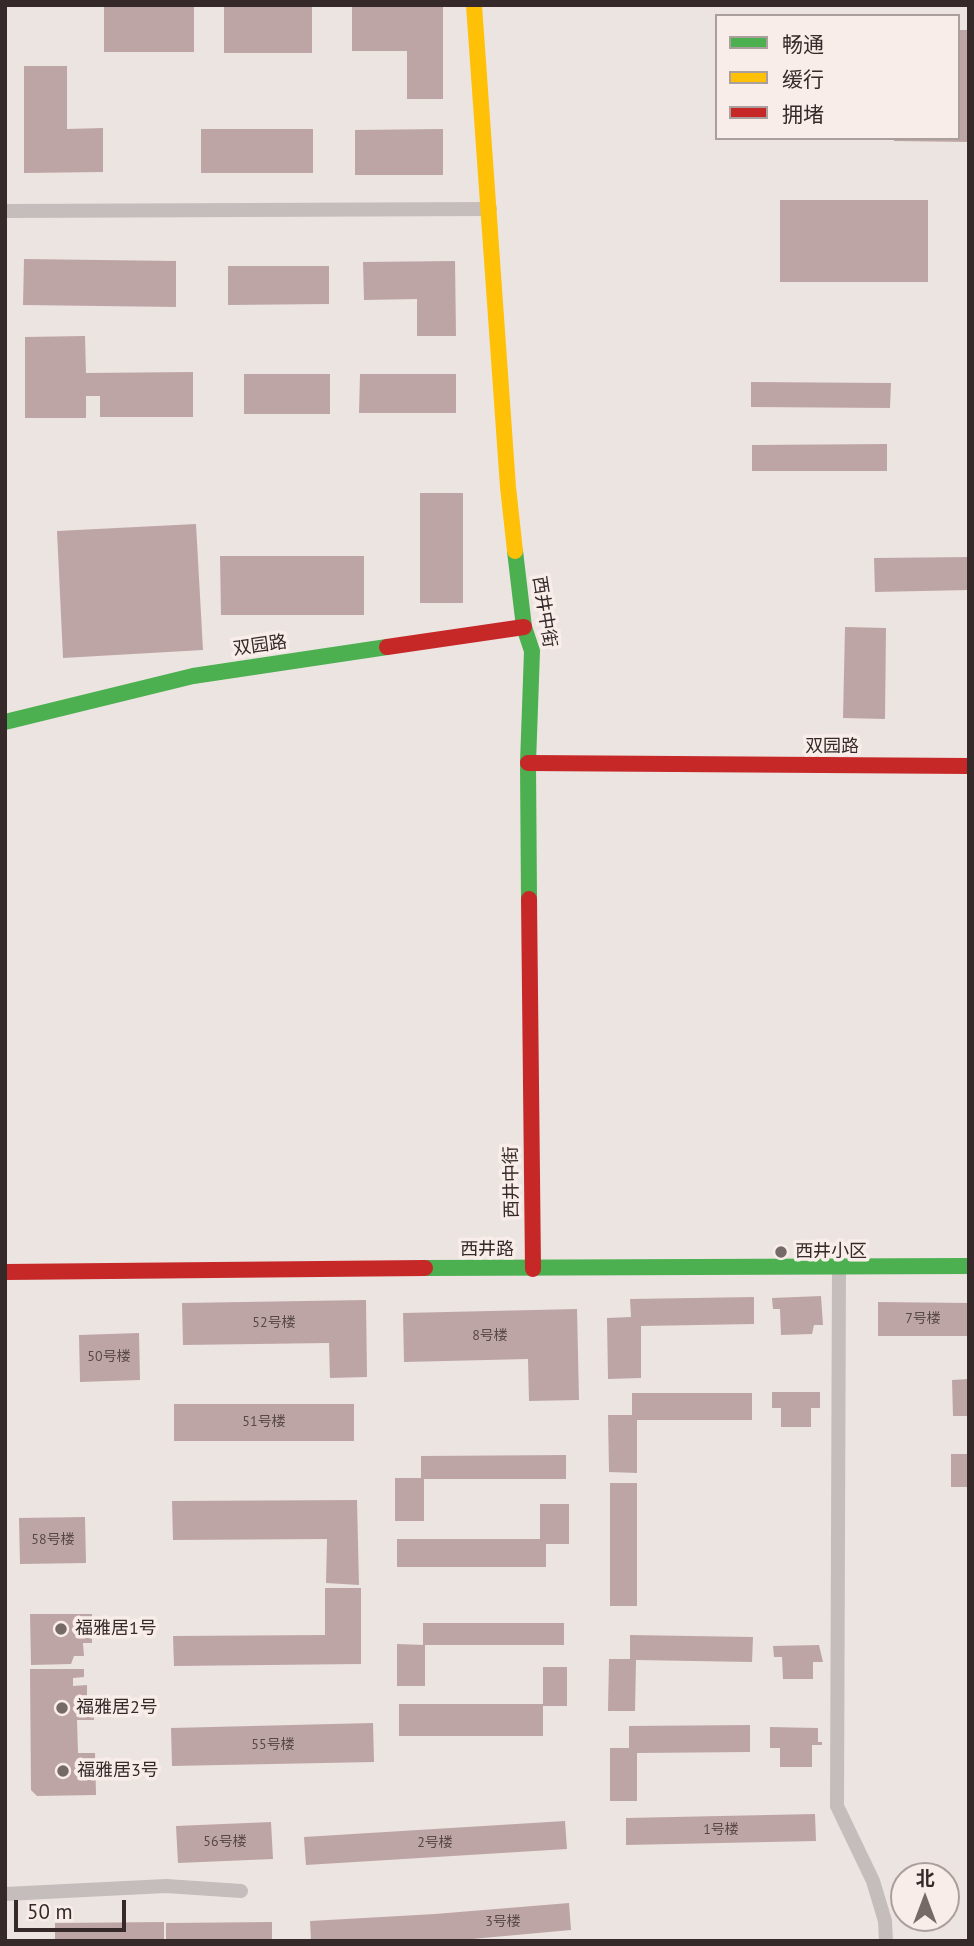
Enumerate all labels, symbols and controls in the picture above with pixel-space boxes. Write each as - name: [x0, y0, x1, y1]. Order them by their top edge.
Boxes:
- legend: [715, 14, 960, 140]
- text: 畅通: [782, 31, 824, 58]
- text: 缓行: [782, 66, 824, 93]
- text: 拥堵: [782, 101, 824, 128]
- street label: 西井中街: [528, 575, 560, 649]
- street label: 双园路: [232, 632, 288, 660]
- street label: 双园路: [805, 736, 859, 758]
- street label: 西井中街: [501, 1146, 523, 1218]
- street label: 西井路: [460, 1239, 514, 1261]
- place label: 西井小区: [795, 1241, 867, 1263]
- marker: 西井小区: [773, 1244, 789, 1260]
- house number: 7号楼: [905, 1311, 941, 1327]
- house number: 52号楼: [252, 1315, 296, 1331]
- house number: 8号楼: [472, 1328, 508, 1344]
- house number: 50号楼: [87, 1349, 131, 1365]
- house number: 51号楼: [242, 1414, 286, 1430]
- house number: 58号楼: [31, 1532, 75, 1548]
- place label: 福雅居1号: [75, 1618, 157, 1640]
- marker: 福雅居1号: [53, 1621, 69, 1637]
- place label: 福雅居2号: [76, 1697, 158, 1719]
- marker: 福雅居2号: [54, 1700, 70, 1716]
- house number: 55号楼: [251, 1737, 295, 1753]
- place label: 福雅居3号: [77, 1760, 159, 1782]
- marker: 福雅居3号: [55, 1763, 71, 1779]
- house number: 1号楼: [703, 1822, 739, 1838]
- house number: 56号楼: [203, 1834, 247, 1850]
- house number: 2号楼: [417, 1835, 453, 1851]
- north arrow: [890, 1862, 960, 1932]
- text: 北: [915, 1866, 935, 1890]
- scale bar: [18, 1886, 130, 1930]
- text: 50 m: [27, 1898, 73, 1925]
- house number: 3号楼: [485, 1914, 521, 1930]

